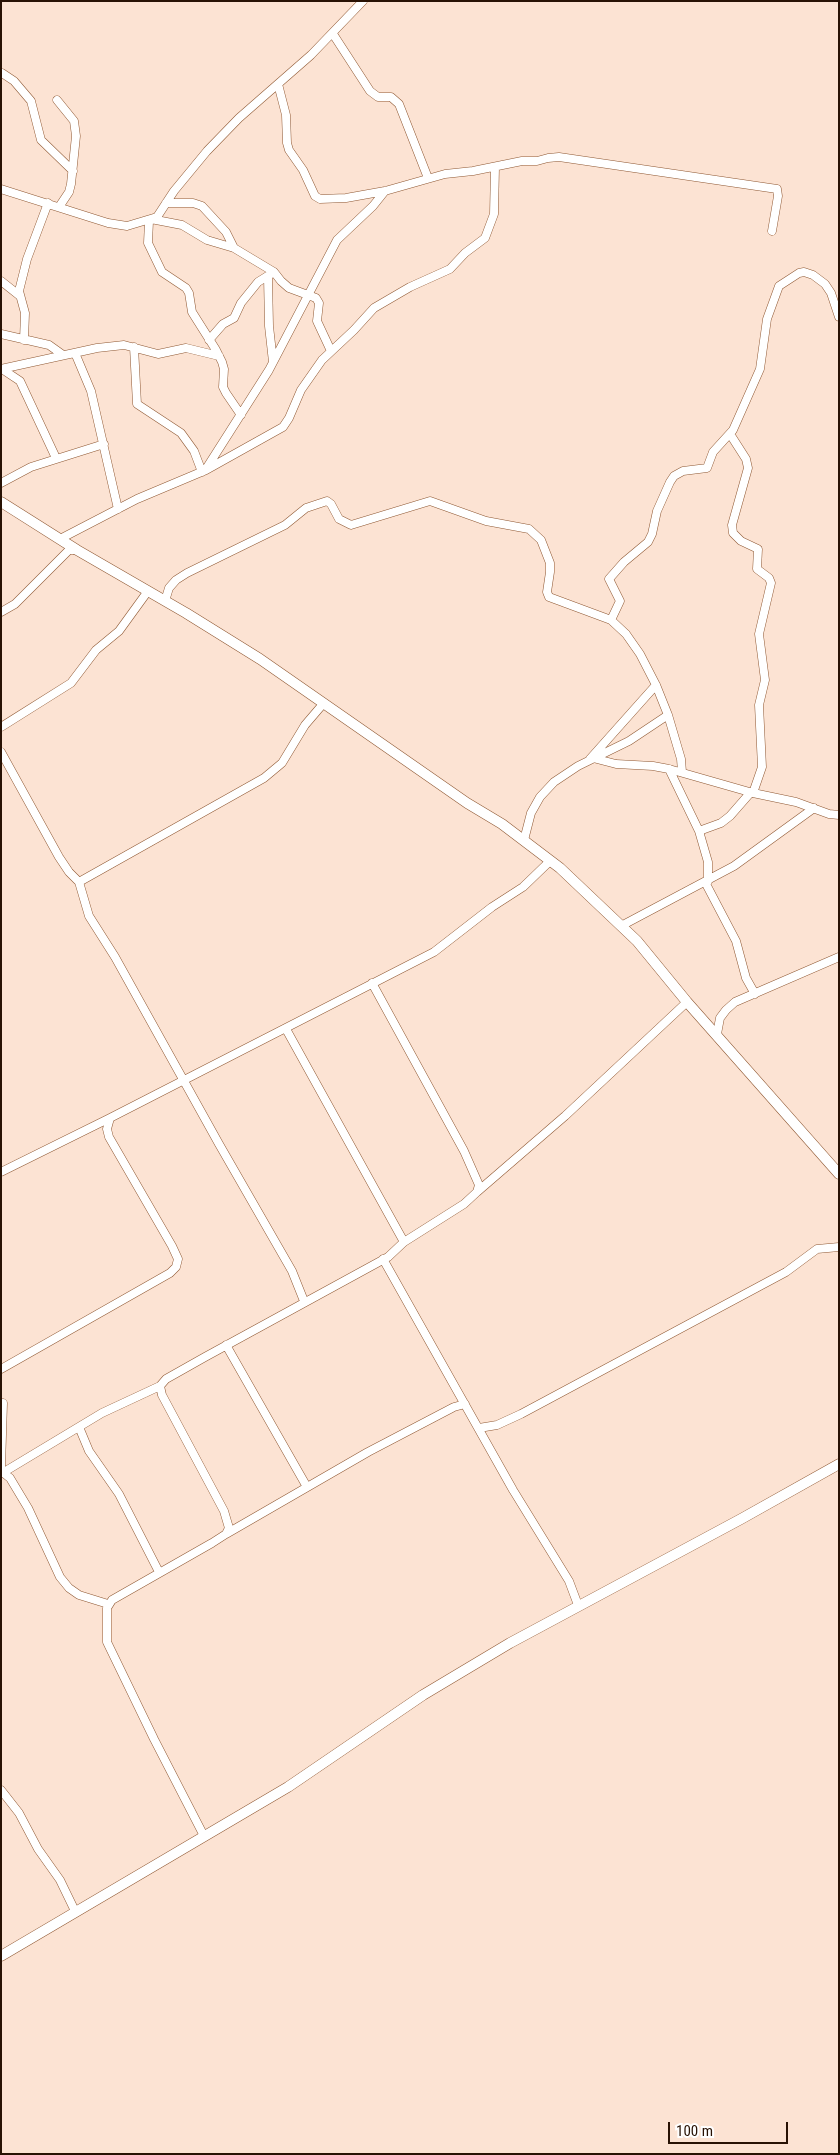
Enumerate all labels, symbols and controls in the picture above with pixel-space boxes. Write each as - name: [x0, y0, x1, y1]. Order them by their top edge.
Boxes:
- scale bar: [670, 2112, 790, 2144]
- text: 100 m: [676, 2122, 713, 2140]

